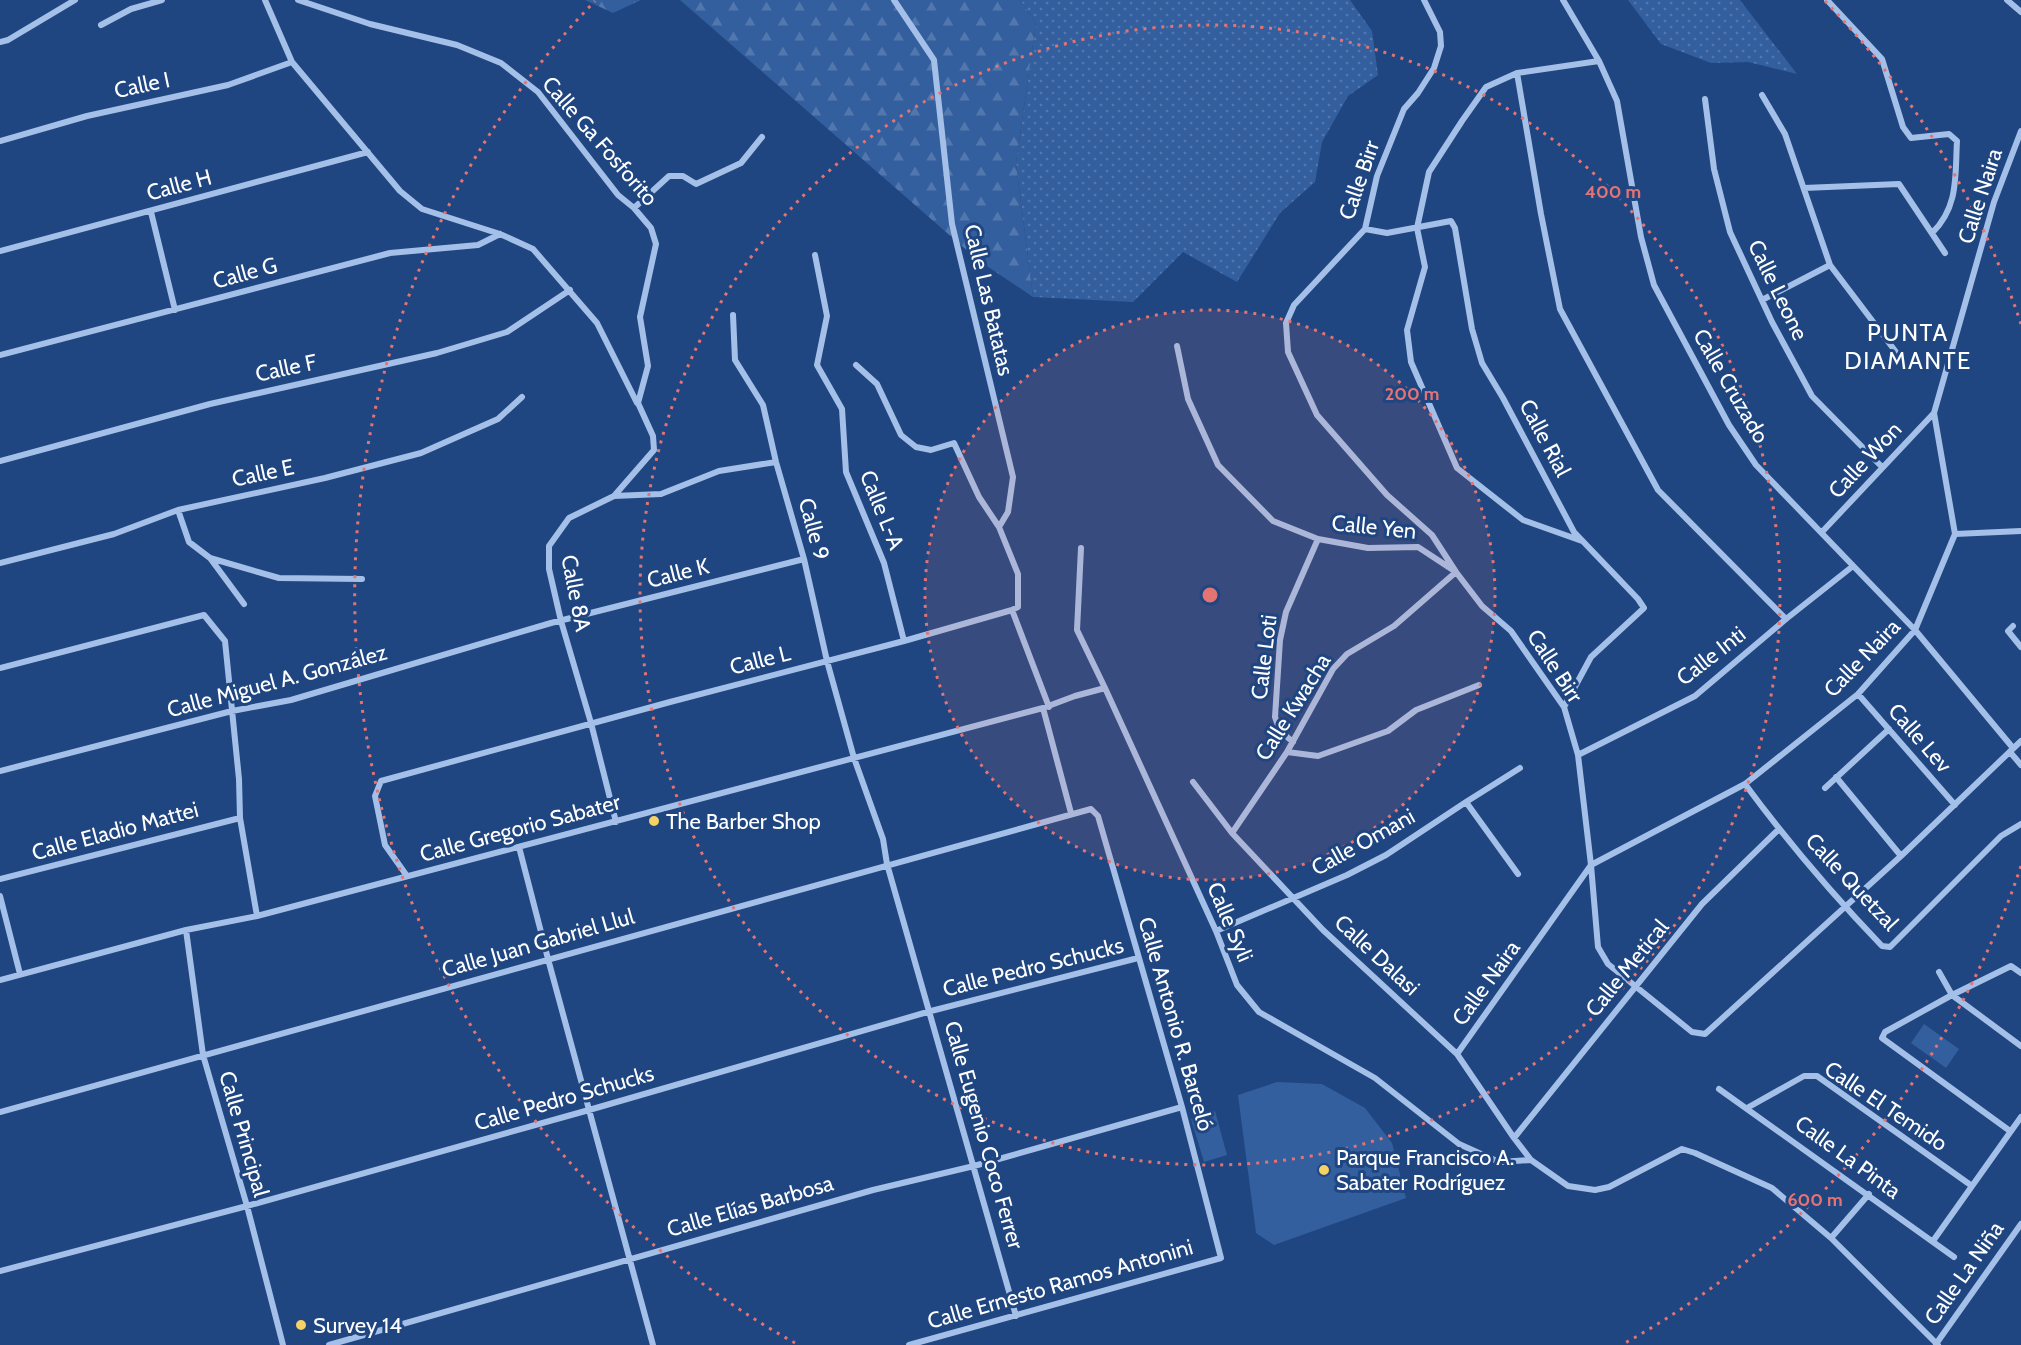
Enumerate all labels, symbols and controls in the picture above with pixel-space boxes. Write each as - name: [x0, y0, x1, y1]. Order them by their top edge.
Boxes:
- street label: Calle I: [112, 66, 172, 104]
- street label: Calle Ga Fosforito: [536, 71, 664, 211]
- street label: Calle Birr: [1333, 137, 1385, 223]
- street label: Calle Naira: [1952, 145, 2008, 247]
- street label: Calle H: [144, 163, 214, 207]
- text: 400 m: [1585, 181, 1641, 203]
- street label: Calle Las Batatas: [958, 222, 1020, 378]
- street label: Calle Leone: [1742, 235, 1814, 345]
- street label: Calle G: [210, 251, 280, 295]
- district label: PUNTA DIAMANTE: [1844, 318, 1972, 375]
- street label: Calle Cruzado: [1687, 324, 1775, 448]
- street label: Calle F: [253, 348, 320, 388]
- text: 200 m: [1385, 383, 1439, 405]
- street label: Calle Rial: [1513, 395, 1577, 482]
- street label: Calle Won: [1823, 416, 1907, 504]
- street label: Calle E: [229, 453, 297, 493]
- street label: Calle L-A: [854, 466, 910, 554]
- street label: Calle 9: [793, 495, 835, 563]
- street label: Calle Yen: [1330, 509, 1418, 545]
- street label: Calle 8A: [555, 552, 597, 634]
- street label: Calle K: [644, 552, 712, 594]
- centre of rings: [1200, 585, 1220, 605]
- street label: Calle Loti: [1245, 613, 1283, 701]
- street label: Calle Naira: [1818, 613, 1906, 703]
- street label: Calle Inti: [1671, 621, 1751, 691]
- street label: Calle Birr: [1521, 624, 1589, 708]
- street label: Calle Miguel A. González: [164, 639, 390, 723]
- street label: Calle L: [727, 639, 793, 681]
- street label: Calle Kwacha: [1249, 648, 1337, 765]
- street label: Calle Lev: [1882, 698, 1958, 778]
- street label: Calle Gregorio Sabater: [417, 788, 623, 868]
- street label: Calle Eladio Mattei: [29, 796, 201, 866]
- street label: Calle Omani: [1307, 803, 1419, 881]
- place label: The Barber Shop: [666, 808, 821, 835]
- marker: The Barber Shop: [647, 814, 661, 828]
- street label: Calle Quetzal: [1800, 828, 1905, 937]
- street label: Calle Syli: [1201, 878, 1259, 966]
- street label: Calle Juan Gabriel Llul: [439, 902, 638, 983]
- street label: Calle Dalasi: [1329, 909, 1425, 1001]
- street label: Calle Metical: [1580, 913, 1675, 1022]
- street label: Calle Antonio R. Barceló: [1133, 914, 1219, 1134]
- street label: Calle Pedro Schucks: [940, 931, 1126, 1003]
- street label: Calle Naira: [1446, 935, 1526, 1031]
- street label: Calle Eugenio Coco Ferrer: [938, 1018, 1030, 1252]
- street label: Calle El Temido: [1819, 1055, 1953, 1157]
- street label: Calle Pedro Schucks: [471, 1059, 657, 1137]
- street label: Calle Principal: [213, 1068, 275, 1201]
- street label: Calle La Pinta: [1790, 1110, 1907, 1205]
- place label: Parque Francisco A. Sabater Rodríguez: [1336, 1144, 1514, 1196]
- marker: Parque Francisco A. Sabater Rodríguez: [1317, 1163, 1331, 1177]
- street label: Calle Elías Barbosa: [664, 1169, 837, 1243]
- text: 600 m: [1787, 1189, 1843, 1211]
- street label: Calle La Niña: [1919, 1216, 2010, 1330]
- street label: Calle Ernesto Ramos Antonini: [924, 1233, 1196, 1335]
- place label: Survey 14: [313, 1312, 402, 1339]
- marker: Survey 14: [294, 1318, 308, 1332]

